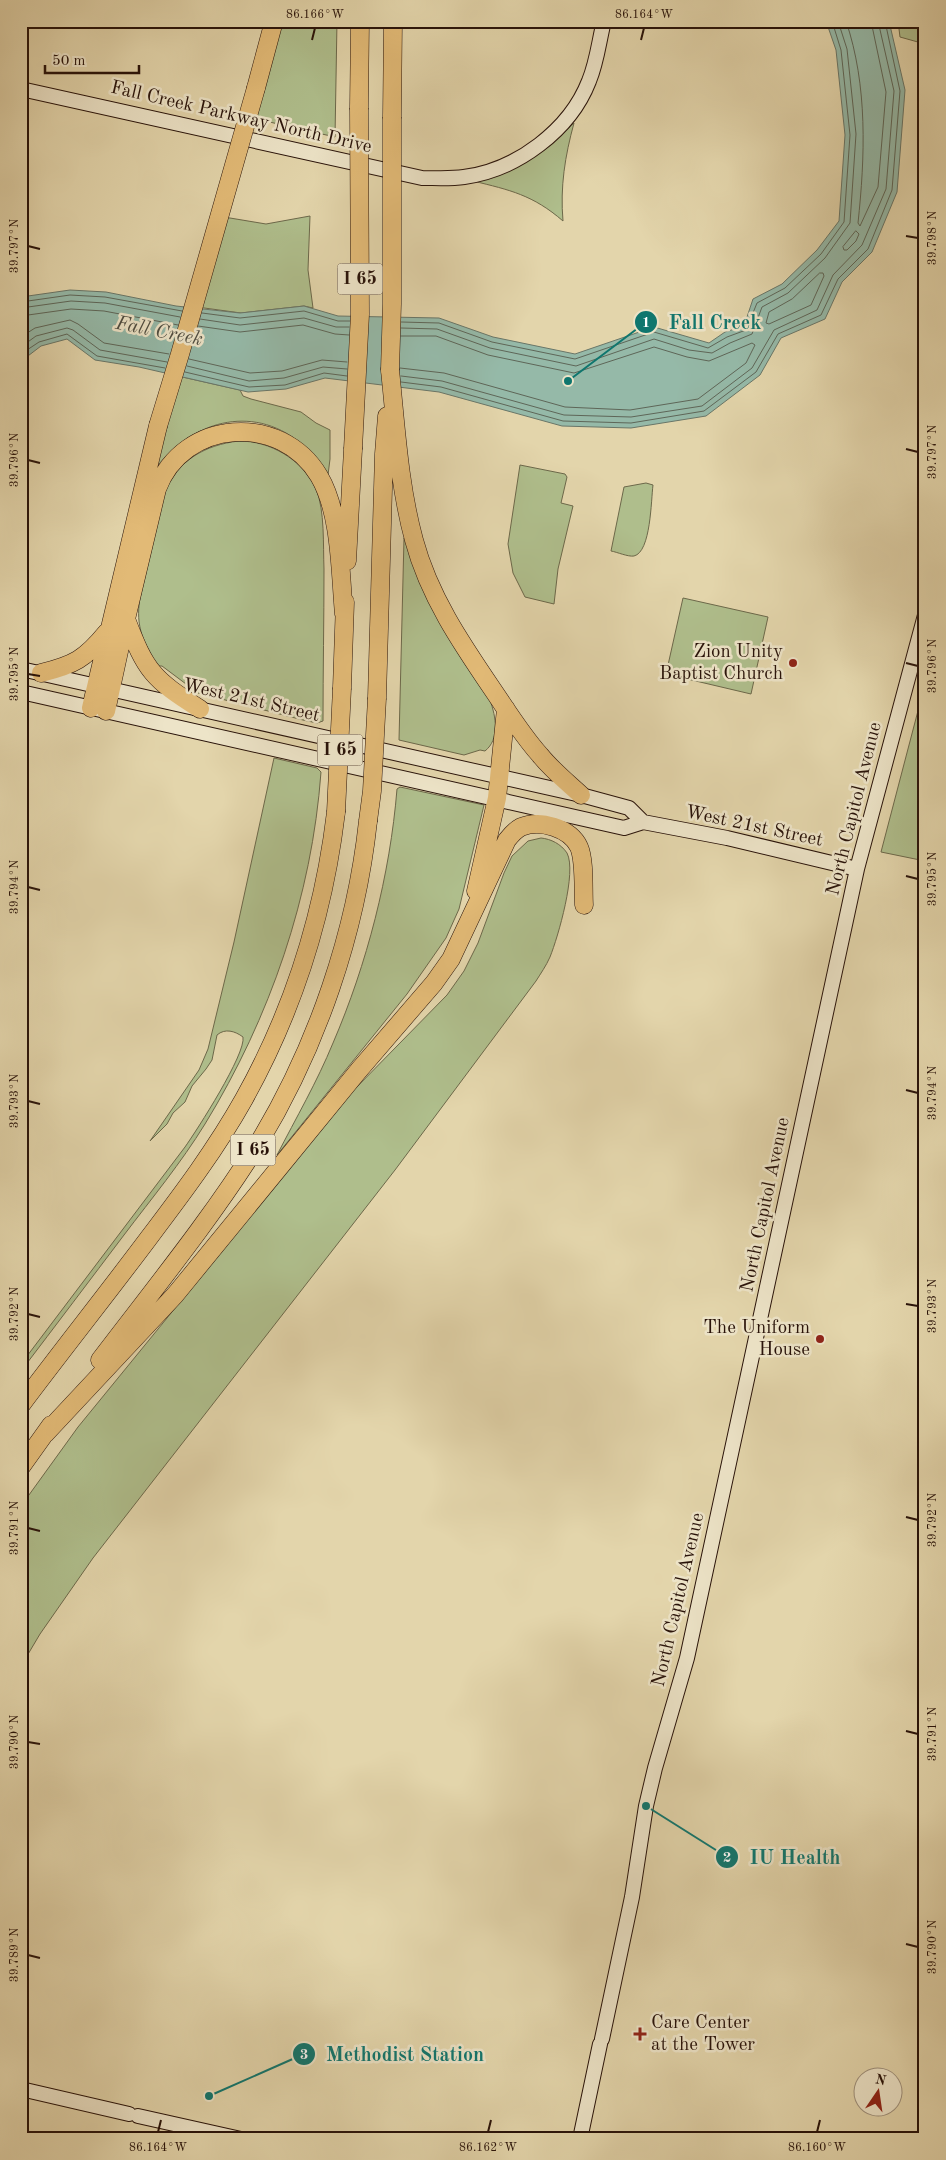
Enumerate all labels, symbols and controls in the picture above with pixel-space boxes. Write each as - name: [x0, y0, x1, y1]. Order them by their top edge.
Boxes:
- text: 86.166°W: [286, 9, 344, 21]
- text: 86.164°W: [615, 9, 673, 21]
- scale bar: [45, 42, 139, 74]
- text: 50 m: [52, 54, 86, 69]
- street label: Fall Creek Parkway North Drive: [109, 79, 373, 157]
- text: 39.798°N: [927, 211, 939, 265]
- text: 39.797°N: [9, 219, 21, 273]
- road number: I 65: [338, 264, 382, 294]
- callout: Fall Creek: [633, 304, 771, 339]
- water label: Fall Creek: [113, 314, 205, 350]
- text: Fall Creek: [669, 314, 761, 334]
- text: 1: [642, 316, 650, 331]
- text: 39.797°N: [927, 425, 939, 479]
- text: 39.796°N: [9, 433, 21, 487]
- text: 39.796°N: [927, 639, 939, 693]
- place label: Zion Unity Baptist Church: [659, 643, 783, 684]
- text: 39.795°N: [8, 647, 21, 701]
- marker: Zion Unity Baptist Church: [787, 657, 799, 669]
- street label: West 21st Street: [181, 676, 321, 726]
- street label: North Capitol Avenue: [824, 720, 886, 898]
- road number: I 65: [318, 734, 362, 766]
- street label: West 21st Street: [684, 803, 824, 851]
- text: 39.795°N: [926, 852, 939, 906]
- text: 39.794°N: [9, 860, 21, 914]
- text: 39.794°N: [927, 1066, 939, 1120]
- text: 39.793°N: [9, 1074, 21, 1128]
- street label: North Capitol Avenue: [738, 1116, 794, 1294]
- road number: I 65: [230, 1134, 276, 1166]
- text: 39.793°N: [927, 1279, 939, 1333]
- text: 39.792°N: [9, 1287, 21, 1341]
- place label: The Uniform House: [703, 1319, 810, 1360]
- marker: The Uniform House: [814, 1333, 826, 1345]
- text: 39.792°N: [927, 1493, 939, 1547]
- text: 39.791°N: [9, 1501, 21, 1555]
- street label: North Capitol Avenue: [650, 1511, 708, 1689]
- text: 39.791°N: [927, 1707, 939, 1761]
- text: 39.790°N: [9, 1715, 21, 1769]
- callout: IU Health: [714, 1839, 850, 1874]
- text: IU Health: [750, 1849, 841, 1869]
- text: 2: [723, 1851, 731, 1866]
- text: 39.790°N: [927, 1920, 939, 1974]
- text: 39.789°N: [9, 1928, 21, 1982]
- place label: Care Center at the Tower: [651, 2014, 755, 2055]
- marker: Care Center at the Tower: [633, 2027, 647, 2041]
- callout: Methodist Station: [291, 2036, 494, 2071]
- text: Methodist Station: [326, 2046, 484, 2066]
- text: 3: [300, 2048, 308, 2063]
- north arrow: [854, 2068, 904, 2118]
- text: N: [874, 2072, 888, 2088]
- text: 86.164°W: [129, 2142, 187, 2154]
- text: 86.162°W: [459, 2142, 517, 2154]
- text: 86.160°W: [788, 2142, 846, 2154]

